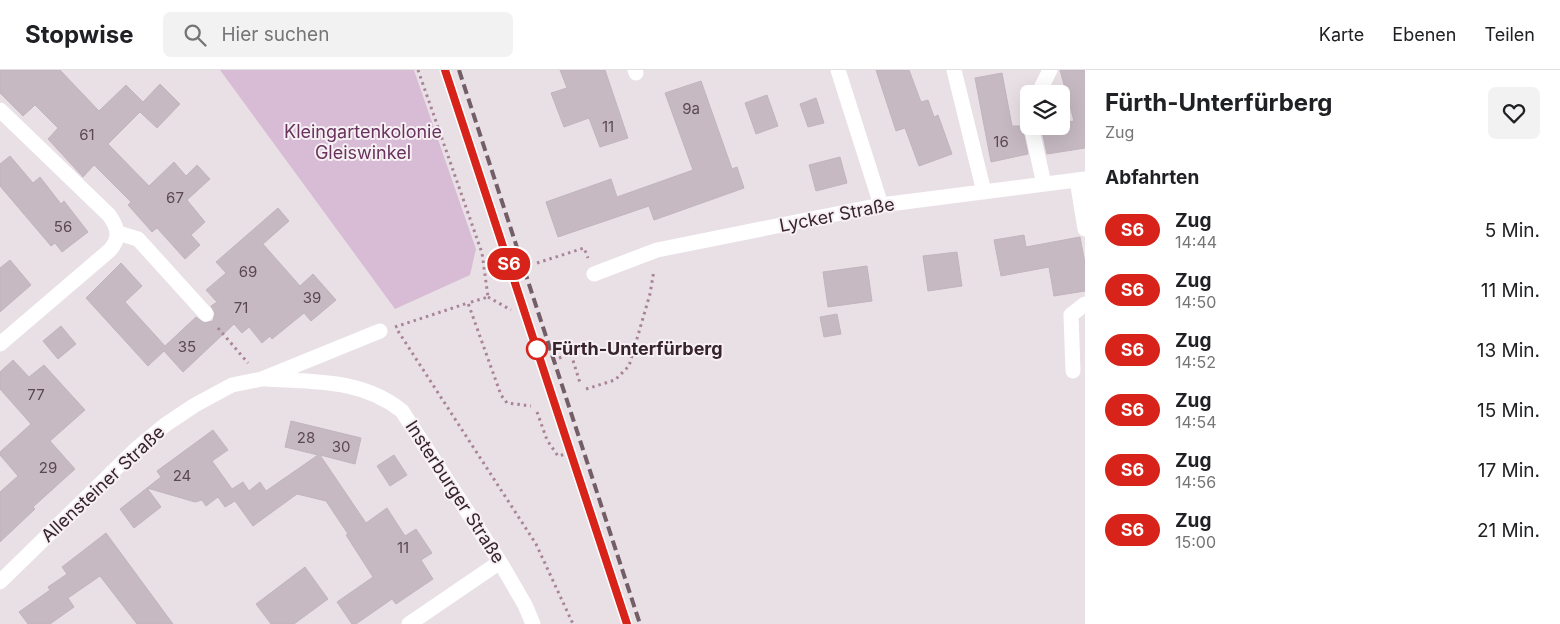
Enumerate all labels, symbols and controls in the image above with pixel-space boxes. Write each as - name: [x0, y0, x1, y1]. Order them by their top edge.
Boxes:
- search box: [163, 12, 513, 57]
- text: Stopwise: [25, 20, 133, 49]
- icon: search: [181, 21, 209, 49]
- text: Hier suchen: [221, 23, 329, 46]
- text: Karte: [1319, 24, 1364, 45]
- text: Ebenen: [1392, 24, 1456, 45]
- text: Teilen: [1484, 24, 1535, 45]
- map controls: [1020, 85, 1070, 135]
- button: layers: [1020, 85, 1070, 135]
- button: heart: [1488, 87, 1540, 139]
- text: Fürth-Unterfürberg: [1105, 88, 1333, 117]
- house number: 9a: [682, 99, 700, 118]
- house number: 11: [602, 117, 614, 136]
- park label: Kleingartenkolonie Gleiswinkel: [284, 121, 442, 163]
- text: Zug: [1105, 122, 1134, 142]
- house number: 61: [79, 125, 95, 144]
- house number: 16: [993, 132, 1009, 151]
- text: Abfahrten: [1105, 166, 1199, 189]
- house number: 67: [166, 188, 184, 207]
- street label: Lycker Straße: [778, 193, 896, 236]
- text: Zug: [1175, 209, 1211, 232]
- house number: 56: [54, 217, 72, 236]
- text: S6: [1121, 219, 1144, 240]
- text: 5 Min.: [1485, 219, 1540, 242]
- text: 14:44: [1175, 232, 1217, 252]
- line badge: S6: [486, 248, 532, 280]
- text: S6: [497, 253, 521, 274]
- house number: 69: [239, 262, 257, 281]
- text: Zug: [1175, 269, 1211, 292]
- text: S6: [1121, 279, 1144, 300]
- text: 11 Min.: [1481, 279, 1540, 302]
- house number: 39: [303, 288, 321, 307]
- text: 14:50: [1175, 292, 1216, 312]
- house number: 71: [234, 298, 248, 317]
- text: Zug: [1175, 329, 1211, 352]
- house number: 35: [178, 337, 196, 356]
- marker: Fürth-Unterfürberg: [526, 338, 548, 360]
- place label: Fürth-Unterfürberg: [552, 338, 723, 359]
- text: S6: [1121, 339, 1144, 360]
- text: 13 Min.: [1477, 339, 1540, 362]
- text: 14:52: [1175, 352, 1216, 372]
- house number: 77: [27, 385, 45, 404]
- text: Zug: [1175, 389, 1211, 412]
- text: S6: [1121, 399, 1144, 420]
- text: 15 Min.: [1477, 399, 1540, 422]
- text: 14:54: [1175, 412, 1217, 432]
- street label: Insterburger Straße: [402, 417, 509, 567]
- street label: Allensteiner Straße: [37, 421, 169, 546]
- house number: 28: [297, 428, 315, 447]
- house number: 30: [332, 437, 350, 456]
- text: Zug: [1175, 449, 1211, 472]
- house number: 29: [39, 458, 57, 477]
- text: S6: [1121, 459, 1144, 480]
- text: 17 Min.: [1478, 459, 1540, 482]
- house number: 24: [173, 466, 191, 485]
- text: 14:56: [1175, 472, 1216, 492]
- text: Zug: [1175, 509, 1211, 532]
- text: S6: [1121, 519, 1144, 540]
- text: 21 Min.: [1477, 519, 1540, 542]
- text: 15:00: [1175, 532, 1216, 552]
- house number: 11: [397, 538, 409, 557]

